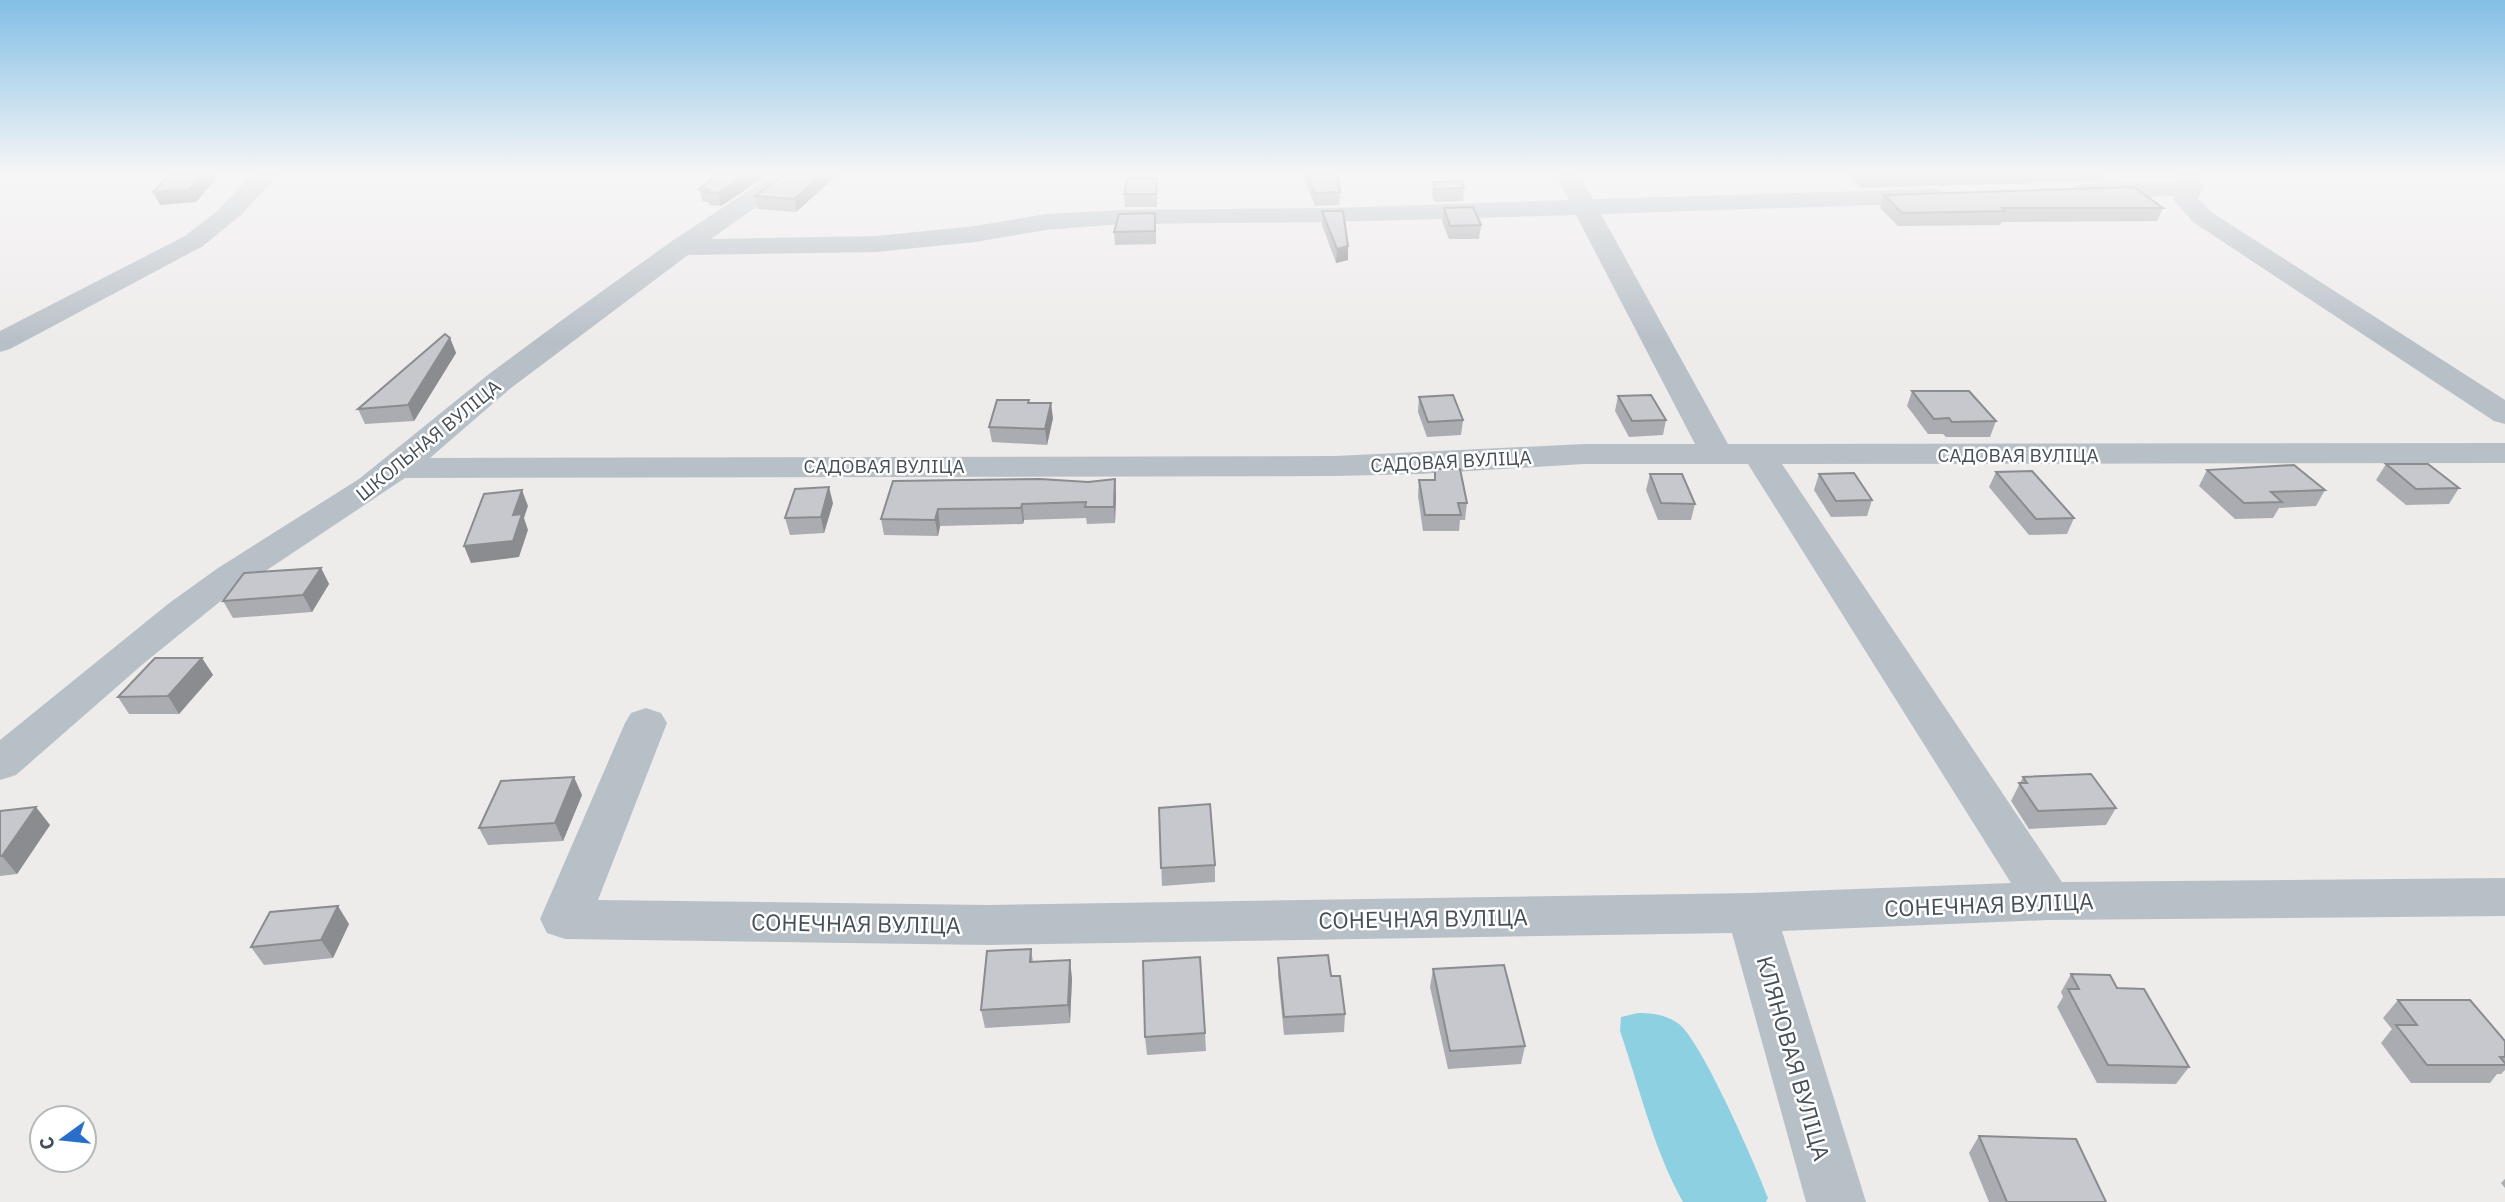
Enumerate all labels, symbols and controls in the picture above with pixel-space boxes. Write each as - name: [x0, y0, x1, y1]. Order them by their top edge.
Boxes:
- street label: ШКОЛЬНАЯ ВУЛІЦА: [351, 374, 505, 506]
- street label: САДОВАЯ ВУЛІЦА: [1937, 443, 2099, 467]
- street label: САДОВАЯ ВУЛІЦА: [1370, 445, 1532, 477]
- street label: САДОВАЯ ВУЛІЦА: [803, 454, 965, 478]
- street label: СОНЕЧНАЯ ВУЛІЦА: [1884, 885, 2094, 923]
- street label: СОНЕЧНАЯ ВУЛІЦА: [1318, 901, 1528, 935]
- street label: СОНЕЧНАЯ ВУЛІЦА: [751, 906, 961, 940]
- street label: КЛЯНОВАЯ ВУЛІЦА: [1750, 952, 1838, 1164]
- north arrow: [28, 1104, 98, 1174]
- text: С: [33, 1134, 60, 1152]

